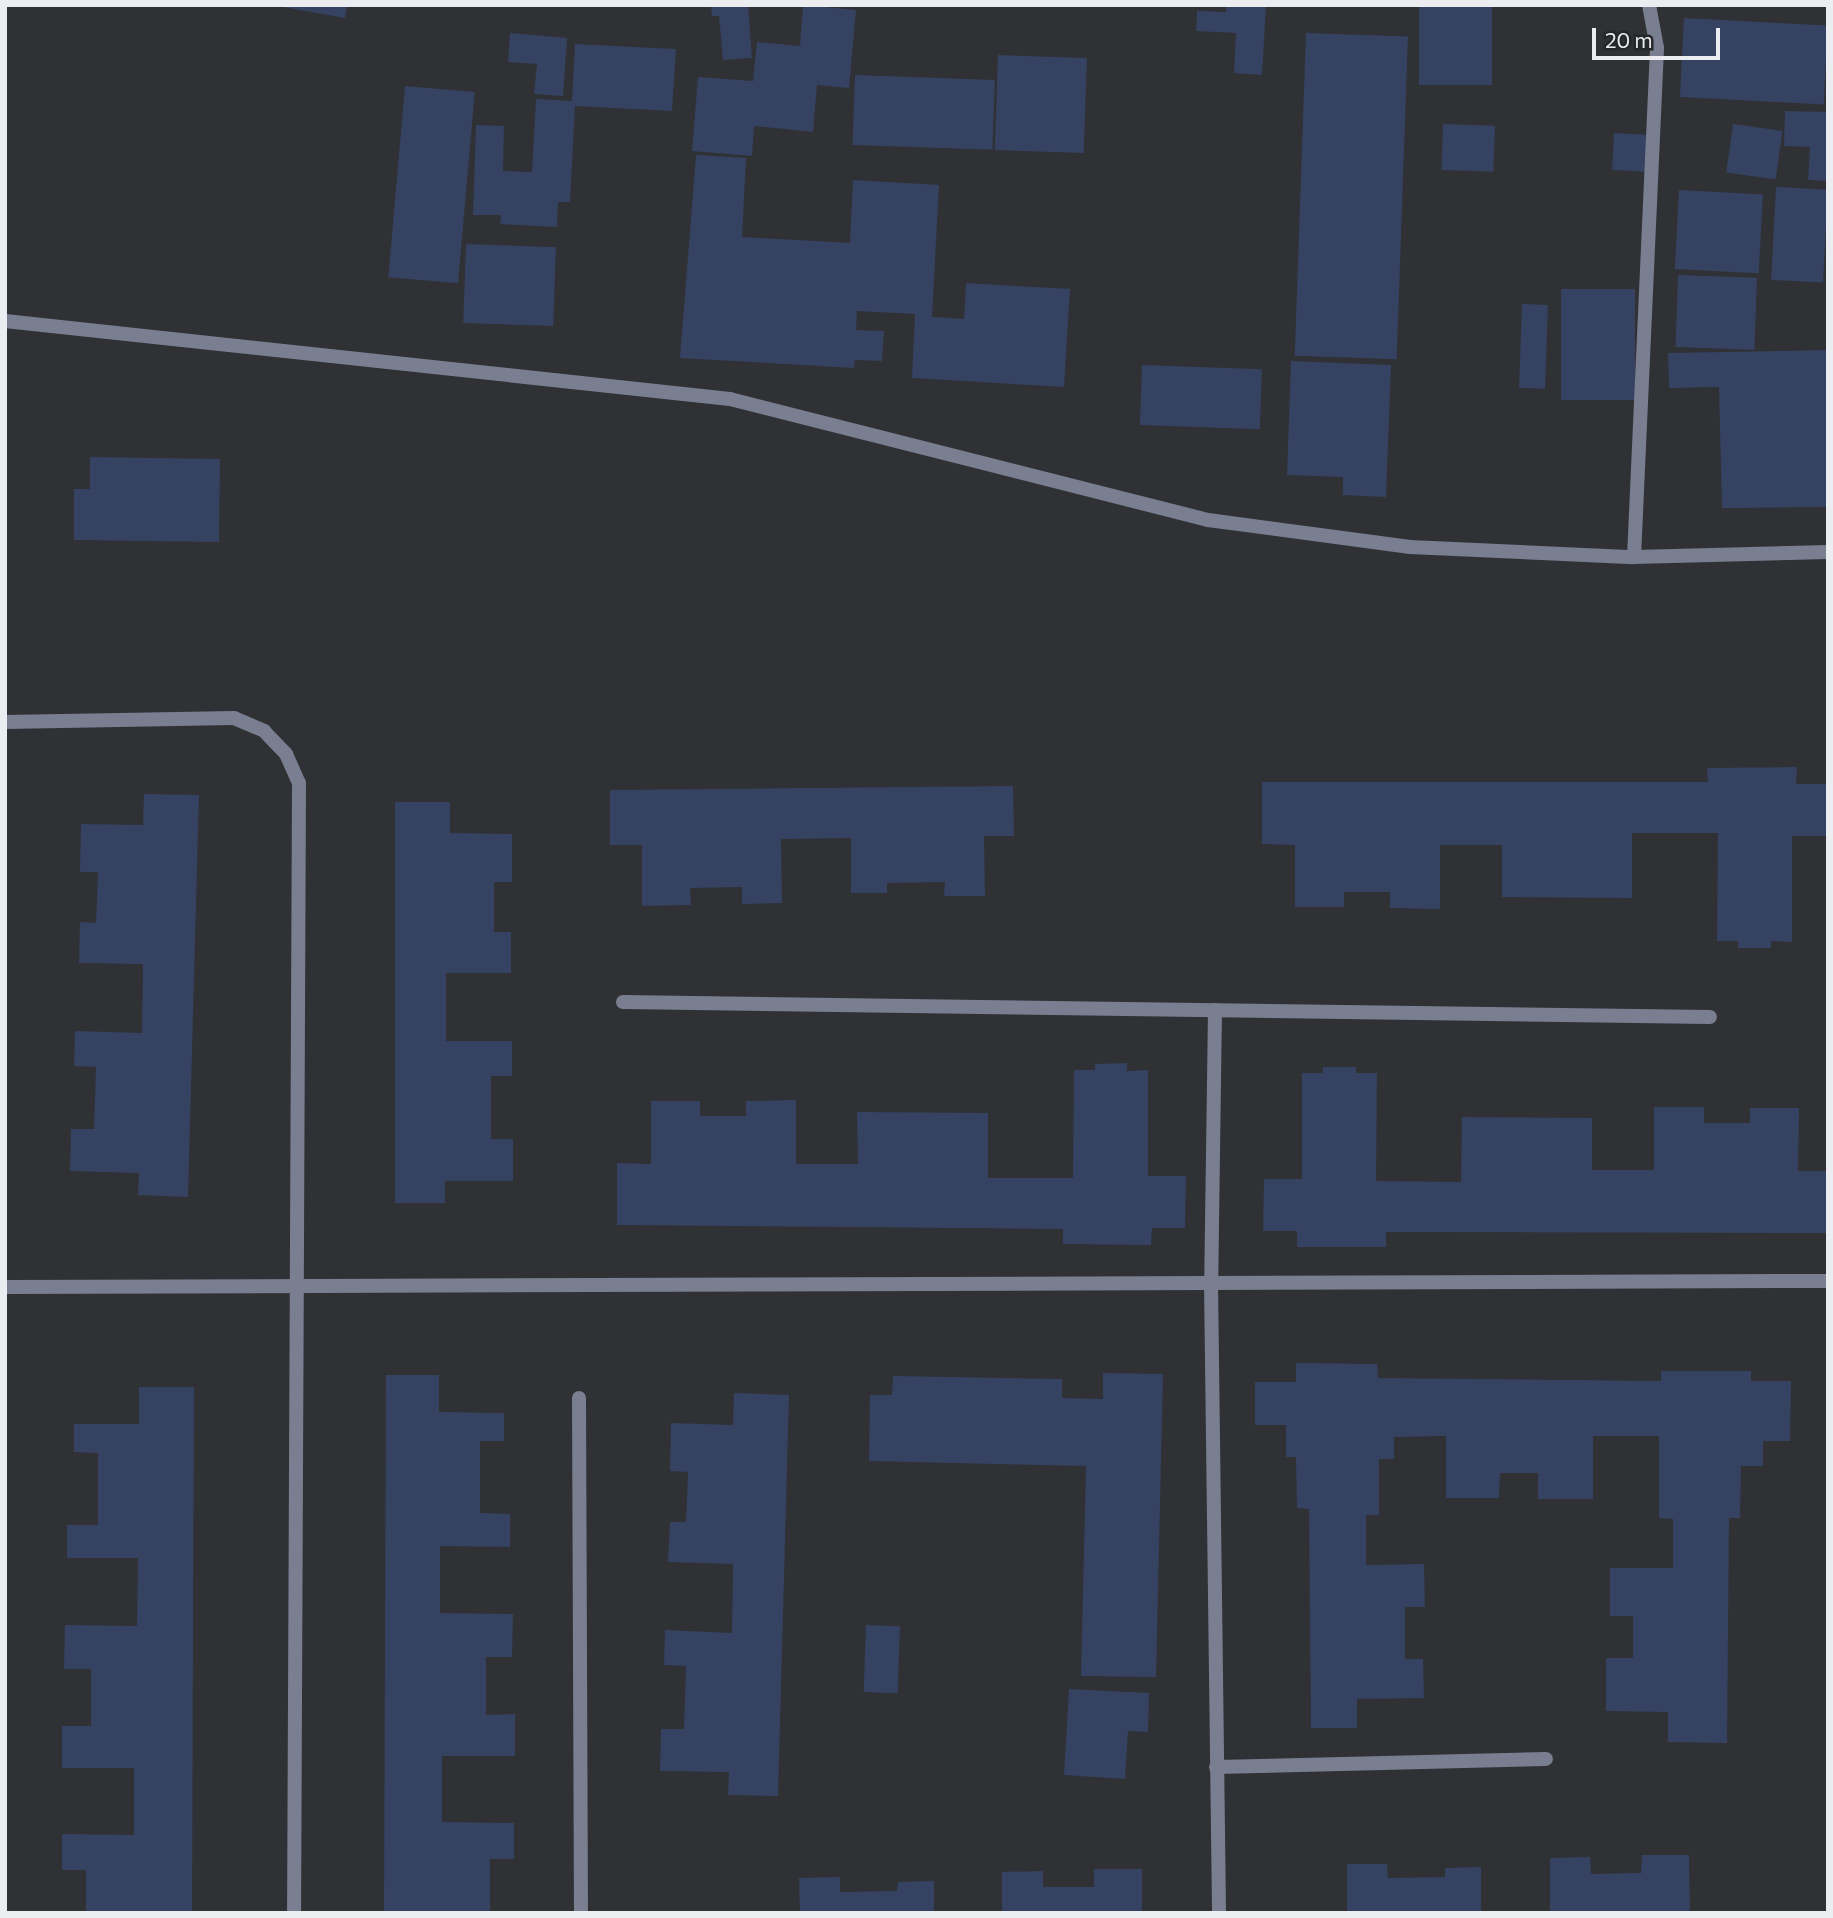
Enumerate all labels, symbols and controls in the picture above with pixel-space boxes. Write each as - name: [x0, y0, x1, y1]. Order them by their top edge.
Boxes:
- scale bar: [1595, 14, 1723, 58]
- text: 20 m: [1605, 27, 1653, 52]

